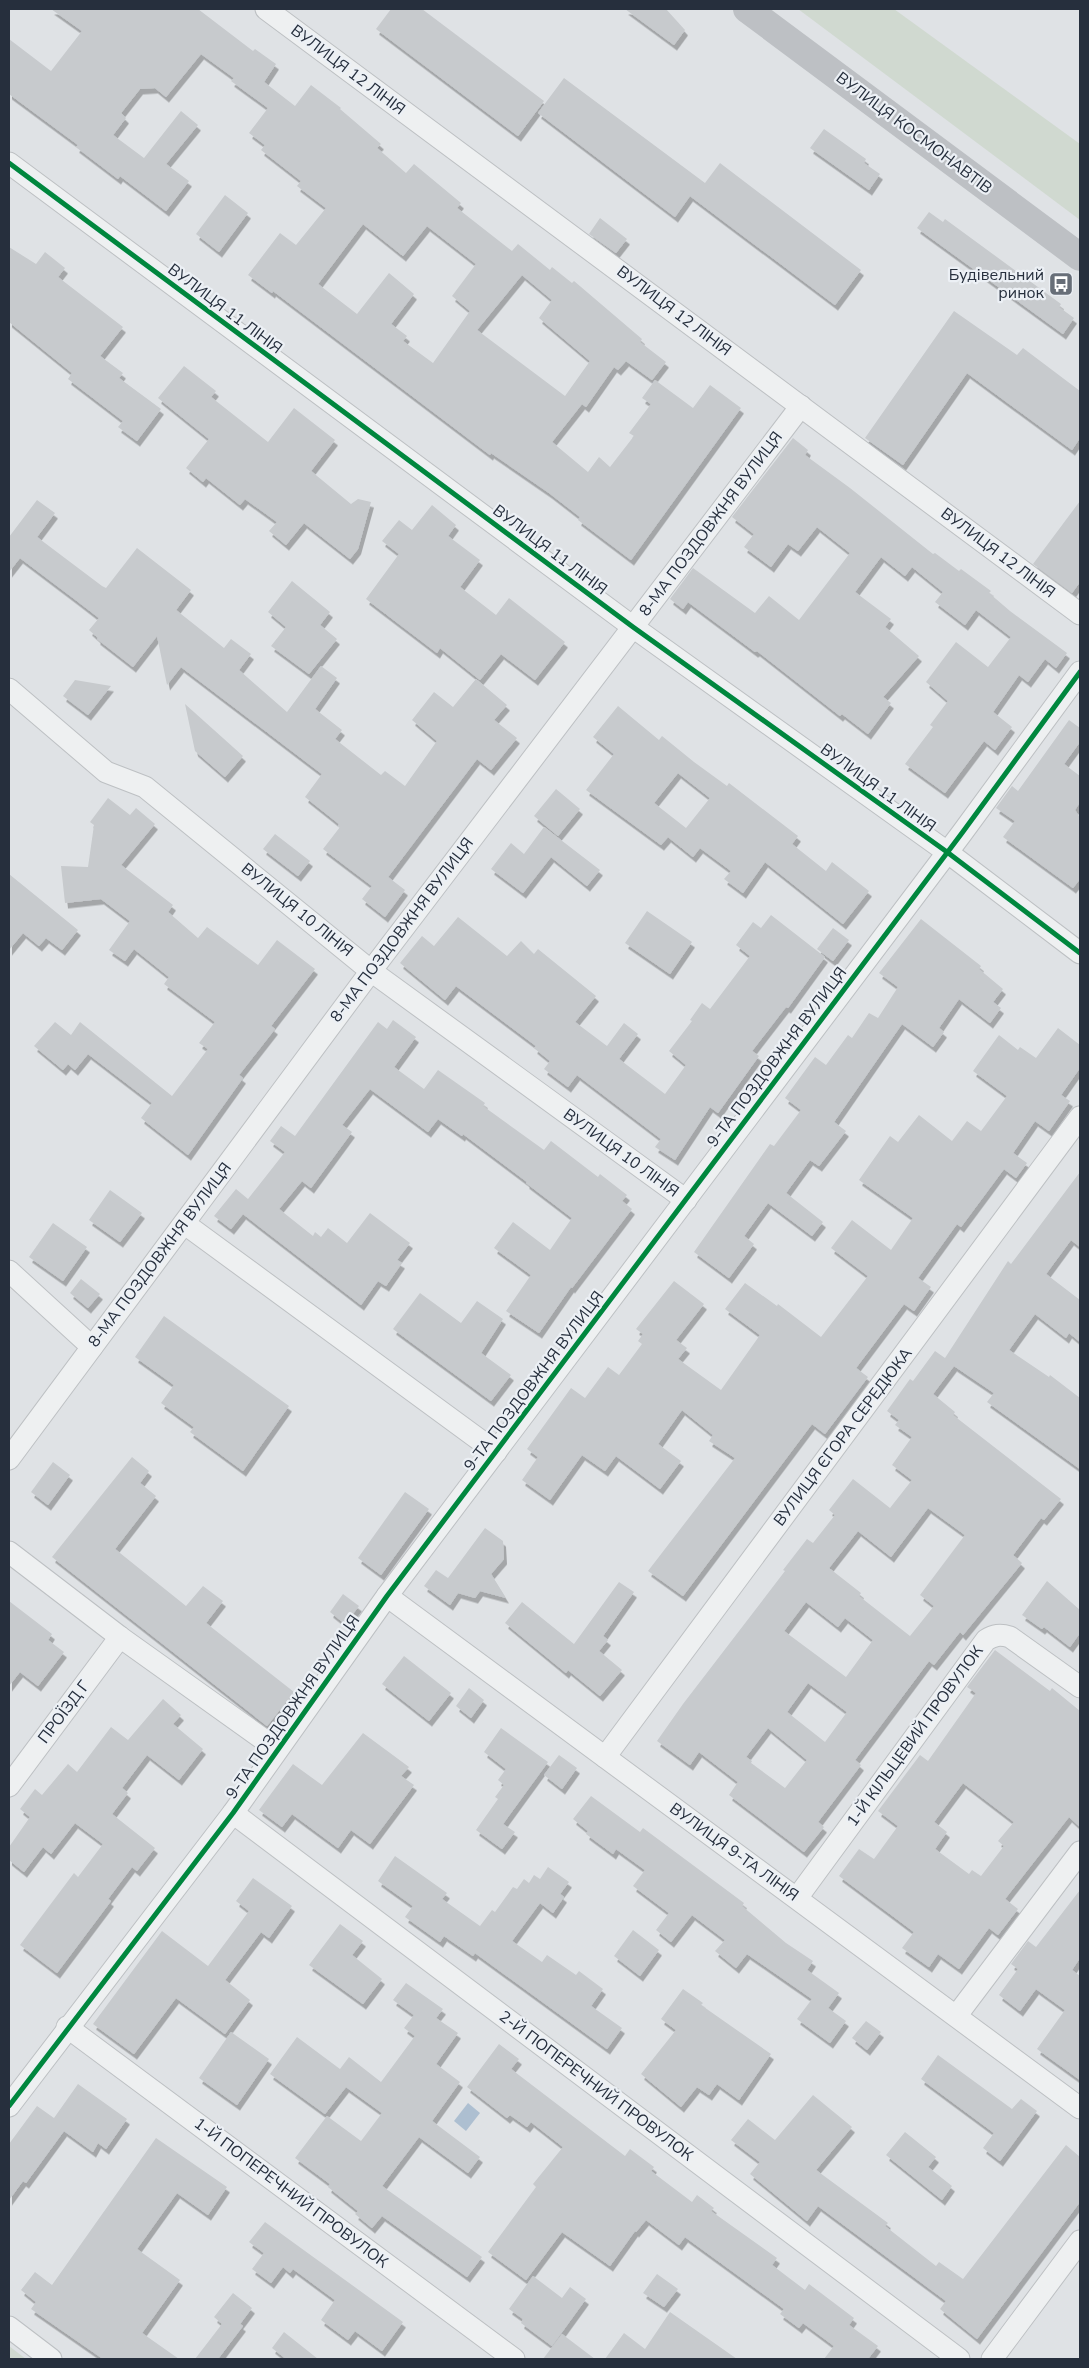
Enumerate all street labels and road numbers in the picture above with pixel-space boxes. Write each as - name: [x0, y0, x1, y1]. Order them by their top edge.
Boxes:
- street label: ВУЛИЦЯ 12 ЛІНІЯ: [286, 20, 410, 120]
- street label: ВУЛИЦЯ КОСМОНАВТІВ: [832, 67, 996, 199]
- street label: ВУЛИЦЯ 11 ЛІНІЯ: [163, 259, 287, 359]
- street label: ВУЛИЦЯ 12 ЛІНІЯ: [612, 261, 736, 361]
- street label: 8-МА ПОЗДОВЖНЯ ВУЛИЦЯ: [634, 427, 788, 621]
- street label: ВУЛИЦЯ 11 ЛІНІЯ: [488, 500, 612, 600]
- street label: ВУЛИЦЯ 12 ЛІНІЯ: [936, 503, 1060, 603]
- street label: ВУЛИЦЯ 11 ЛІНІЯ: [816, 739, 940, 837]
- street label: 8-МА ПОЗДОВЖНЯ ВУЛИЦЯ: [325, 833, 479, 1027]
- street label: ВУЛИЦЯ 10 ЛІНІЯ: [236, 858, 358, 962]
- street label: 9-ТА ПОЗДОВЖНЯ ВУЛИЦЯ: [702, 962, 852, 1152]
- street label: ВУЛИЦЯ 10 ЛІНІЯ: [559, 1104, 683, 1202]
- street label: 8-МА ПОЗДОВЖНЯ ВУЛИЦЯ: [83, 1158, 237, 1352]
- street label: 9-ТА ПОЗДОВЖНЯ ВУЛИЦЯ: [459, 1286, 609, 1476]
- street label: ВУЛИЦЯ ЄГОРА СЕРЕДЮКА: [769, 1343, 918, 1531]
- street label: 9-ТА ПОЗДОВЖНЯ ВУЛИЦЯ: [221, 1611, 365, 1803]
- street label: 1-Й КІЛЬЦЕВИЙ ПРОВУЛОК: [842, 1640, 989, 1831]
- street label: ПРОЇЗД Г: [33, 1676, 95, 1748]
- street label: ВУЛИЦЯ 9-ТА ЛІНІЯ: [665, 1798, 803, 1906]
- street label: 2-Й ПОПЕРЕЧНИЙ ПРОВУЛОК: [494, 2006, 698, 2167]
- street label: 1-Й ПОПЕРЕЧНИЙ ПРОВУЛОК: [189, 2113, 393, 2274]

